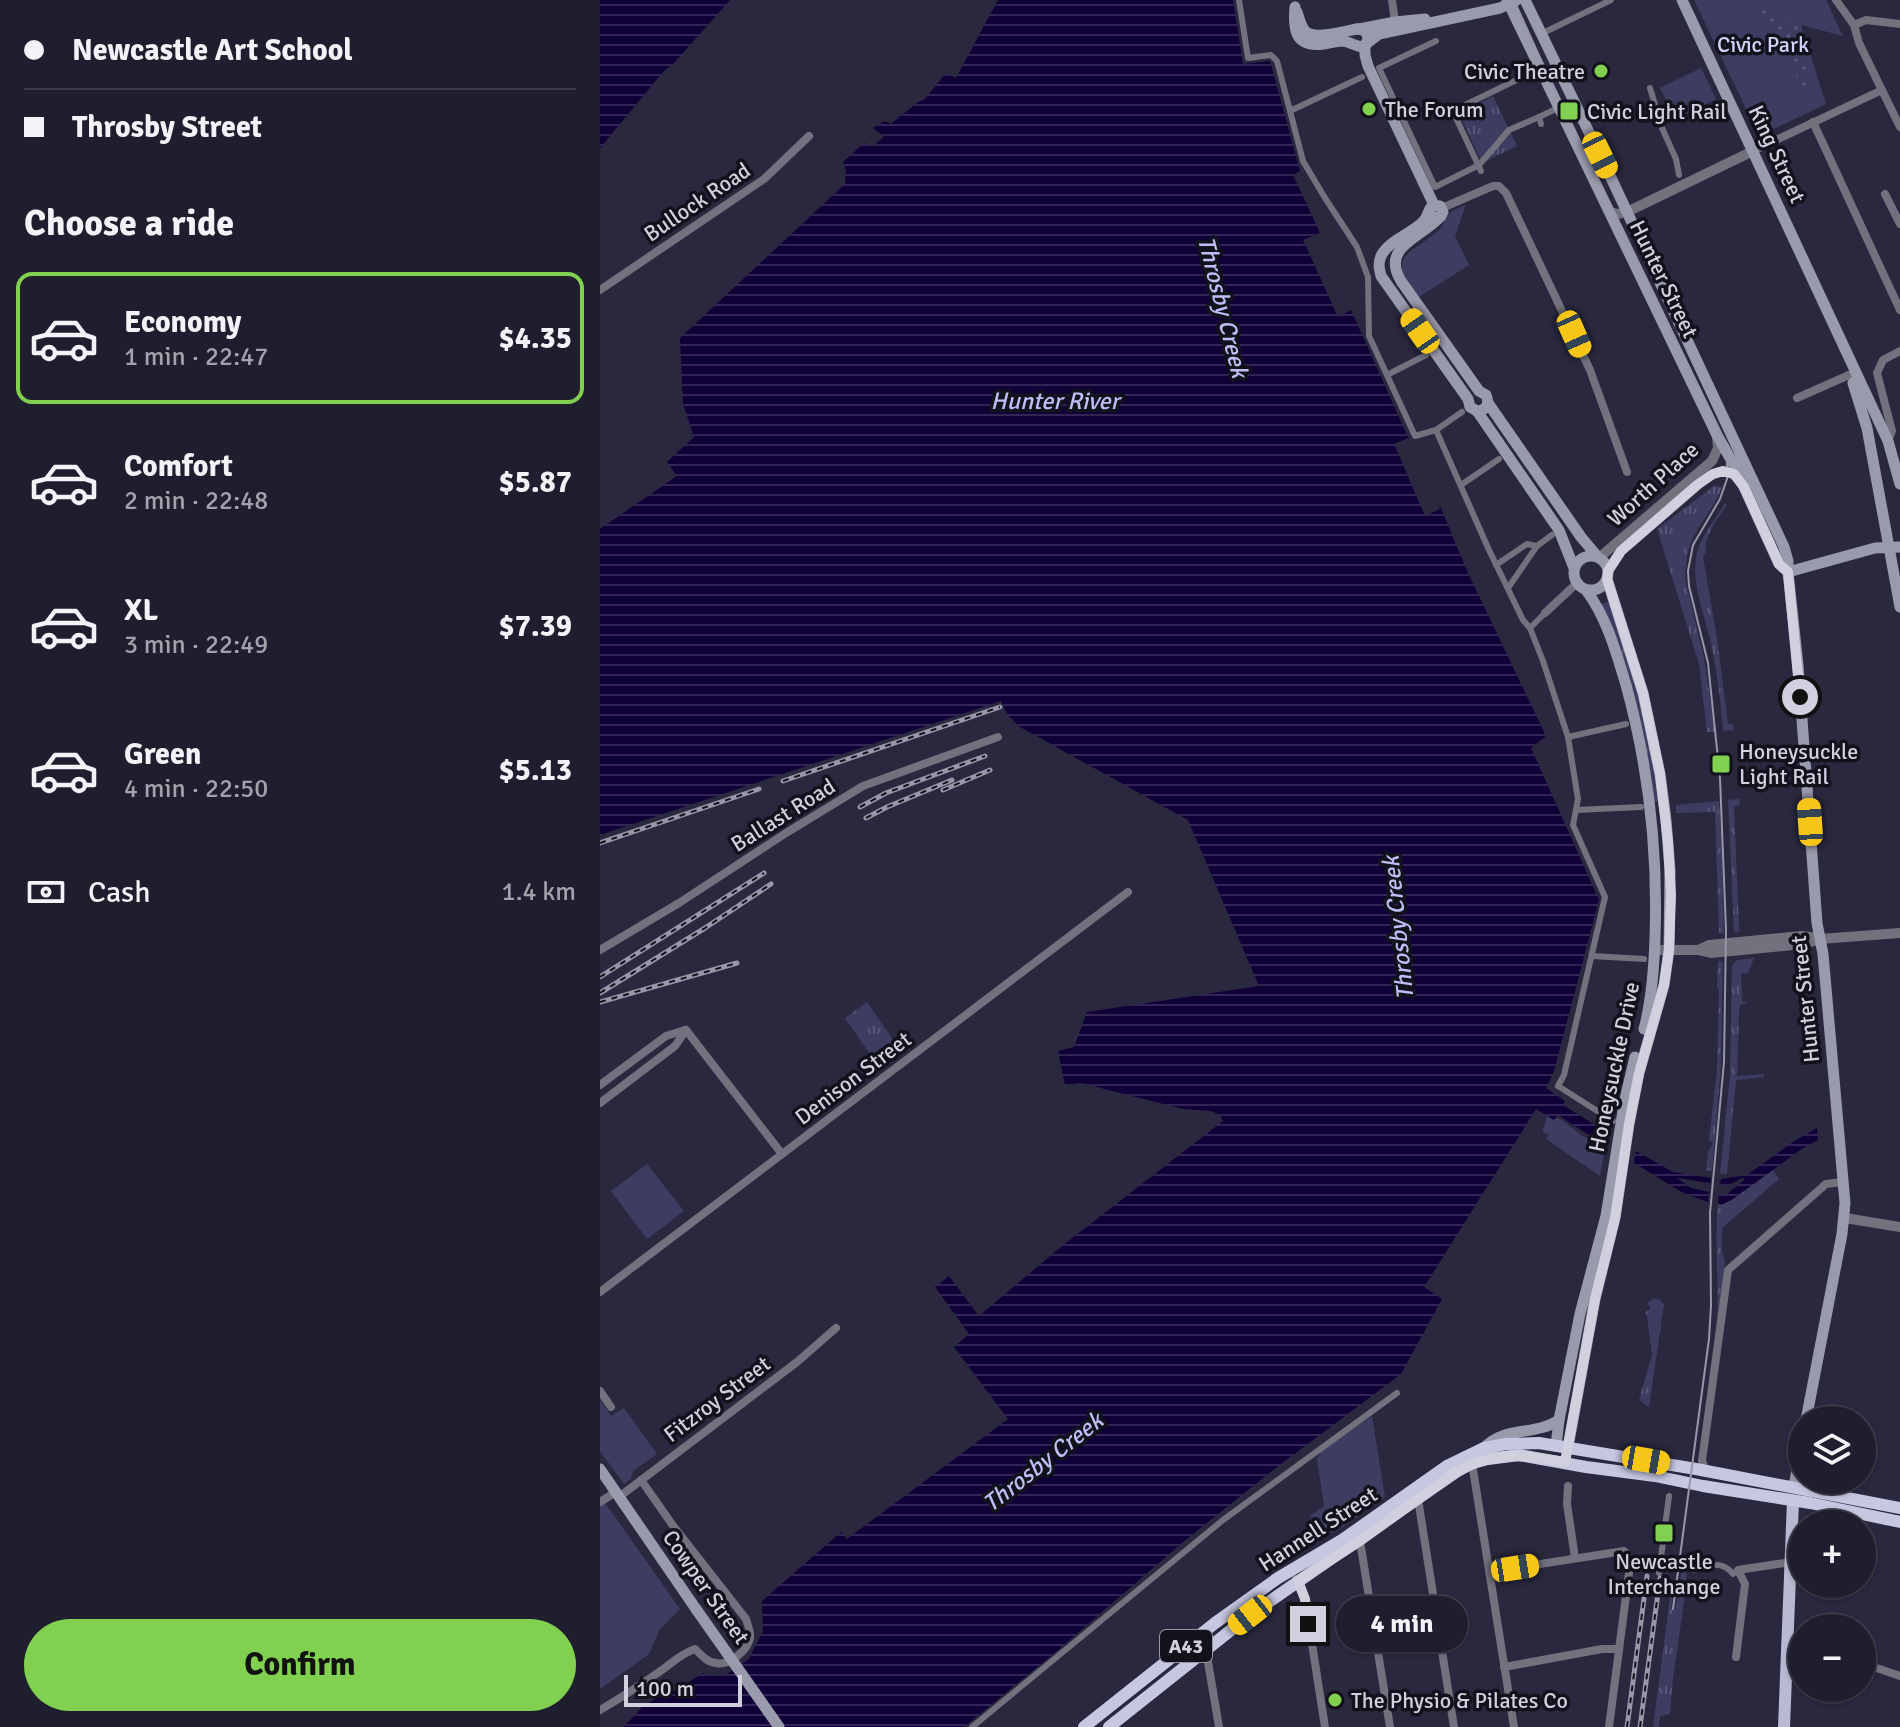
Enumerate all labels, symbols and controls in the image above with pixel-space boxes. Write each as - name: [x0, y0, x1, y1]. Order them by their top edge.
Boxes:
- park label: Civic Park: [1717, 31, 1809, 58]
- text: Newcastle Art School: [72, 32, 353, 69]
- place label: Civic Theatre: [1464, 58, 1585, 85]
- marker: Civic Theatre: [1592, 62, 1610, 80]
- place label: The Forum: [1385, 96, 1484, 123]
- place label: Civic Light Rail: [1587, 98, 1727, 125]
- marker: The Forum: [1360, 100, 1378, 118]
- marker: Civic Light Rail: [1558, 100, 1580, 122]
- street label: King Street: [1743, 101, 1812, 207]
- text: Throsby Street: [72, 109, 262, 146]
- car: [1579, 128, 1621, 182]
- street label: Bullock Road: [639, 157, 755, 247]
- text: Choose a ride: [24, 201, 234, 246]
- street label: Hunter Street: [1624, 216, 1704, 343]
- water label: Throsby Creek: [1191, 233, 1255, 383]
- icon: car: [28, 302, 100, 374]
- text: Economy: [124, 304, 241, 341]
- car: [1396, 304, 1444, 358]
- car: [1553, 307, 1595, 361]
- text: $4.35: [499, 320, 572, 357]
- text: 1 min · 22:47: [124, 341, 268, 373]
- water label: Hunter River: [991, 386, 1123, 416]
- street label: Worth Place: [1602, 436, 1704, 532]
- icon: car: [28, 446, 100, 518]
- text: Comfort: [124, 448, 233, 485]
- text: $5.87: [499, 464, 572, 501]
- text: 2 min · 22:48: [124, 485, 268, 517]
- icon: car: [28, 590, 100, 662]
- text: XL: [124, 592, 158, 629]
- text: $7.39: [499, 608, 572, 645]
- text: 3 min · 22:49: [124, 629, 268, 661]
- route start: [1782, 679, 1818, 715]
- icon: car: [28, 734, 100, 806]
- text: Green: [124, 736, 201, 773]
- place label: Honeysuckle Light Rail: [1739, 738, 1858, 790]
- text: $5.13: [499, 752, 572, 789]
- marker: Honeysuckle Light Rail: [1710, 753, 1732, 775]
- street label: Ballast Road: [726, 772, 840, 858]
- text: 4 min · 22:50: [124, 773, 268, 805]
- car: [1796, 797, 1824, 847]
- water label: Throsby Creek: [1375, 853, 1420, 1001]
- icon: cash: [24, 870, 68, 914]
- text: Cash: [88, 874, 151, 911]
- text: 1.4 km: [502, 876, 576, 908]
- street label: Hunter Street: [1785, 934, 1825, 1064]
- street label: Honeysuckle Drive: [1583, 979, 1645, 1155]
- street label: Denison Street: [790, 1025, 917, 1130]
- street label: Fitzroy Street: [658, 1350, 776, 1448]
- water label: Throsby Creek: [977, 1405, 1111, 1518]
- map controls: [1788, 1406, 1876, 1702]
- button: layers: [1788, 1406, 1876, 1494]
- car: [1620, 1444, 1672, 1476]
- street label: Hannell Street: [1254, 1481, 1383, 1577]
- button: +: [1788, 1510, 1876, 1598]
- marker: Newcastle Interchange: [1653, 1522, 1675, 1544]
- street label: Cowper Street: [657, 1525, 755, 1650]
- place label: Newcastle Interchange: [1608, 1548, 1720, 1600]
- car: [1489, 1552, 1541, 1584]
- car: [1224, 1591, 1276, 1639]
- callout: 4 min: [1336, 1596, 1468, 1652]
- route end: [1290, 1606, 1326, 1642]
- text: 4 min: [1371, 1608, 1433, 1640]
- button: −: [1788, 1614, 1876, 1702]
- button: Confirm: [24, 1619, 576, 1711]
- road number: A43: [1160, 1630, 1212, 1662]
- scale bar: [624, 1671, 742, 1707]
- text: 100 m: [636, 1675, 694, 1702]
- place label: The Physio & Pilates Co: [1351, 1687, 1568, 1714]
- marker: The Physio & Pilates Co: [1326, 1691, 1344, 1709]

